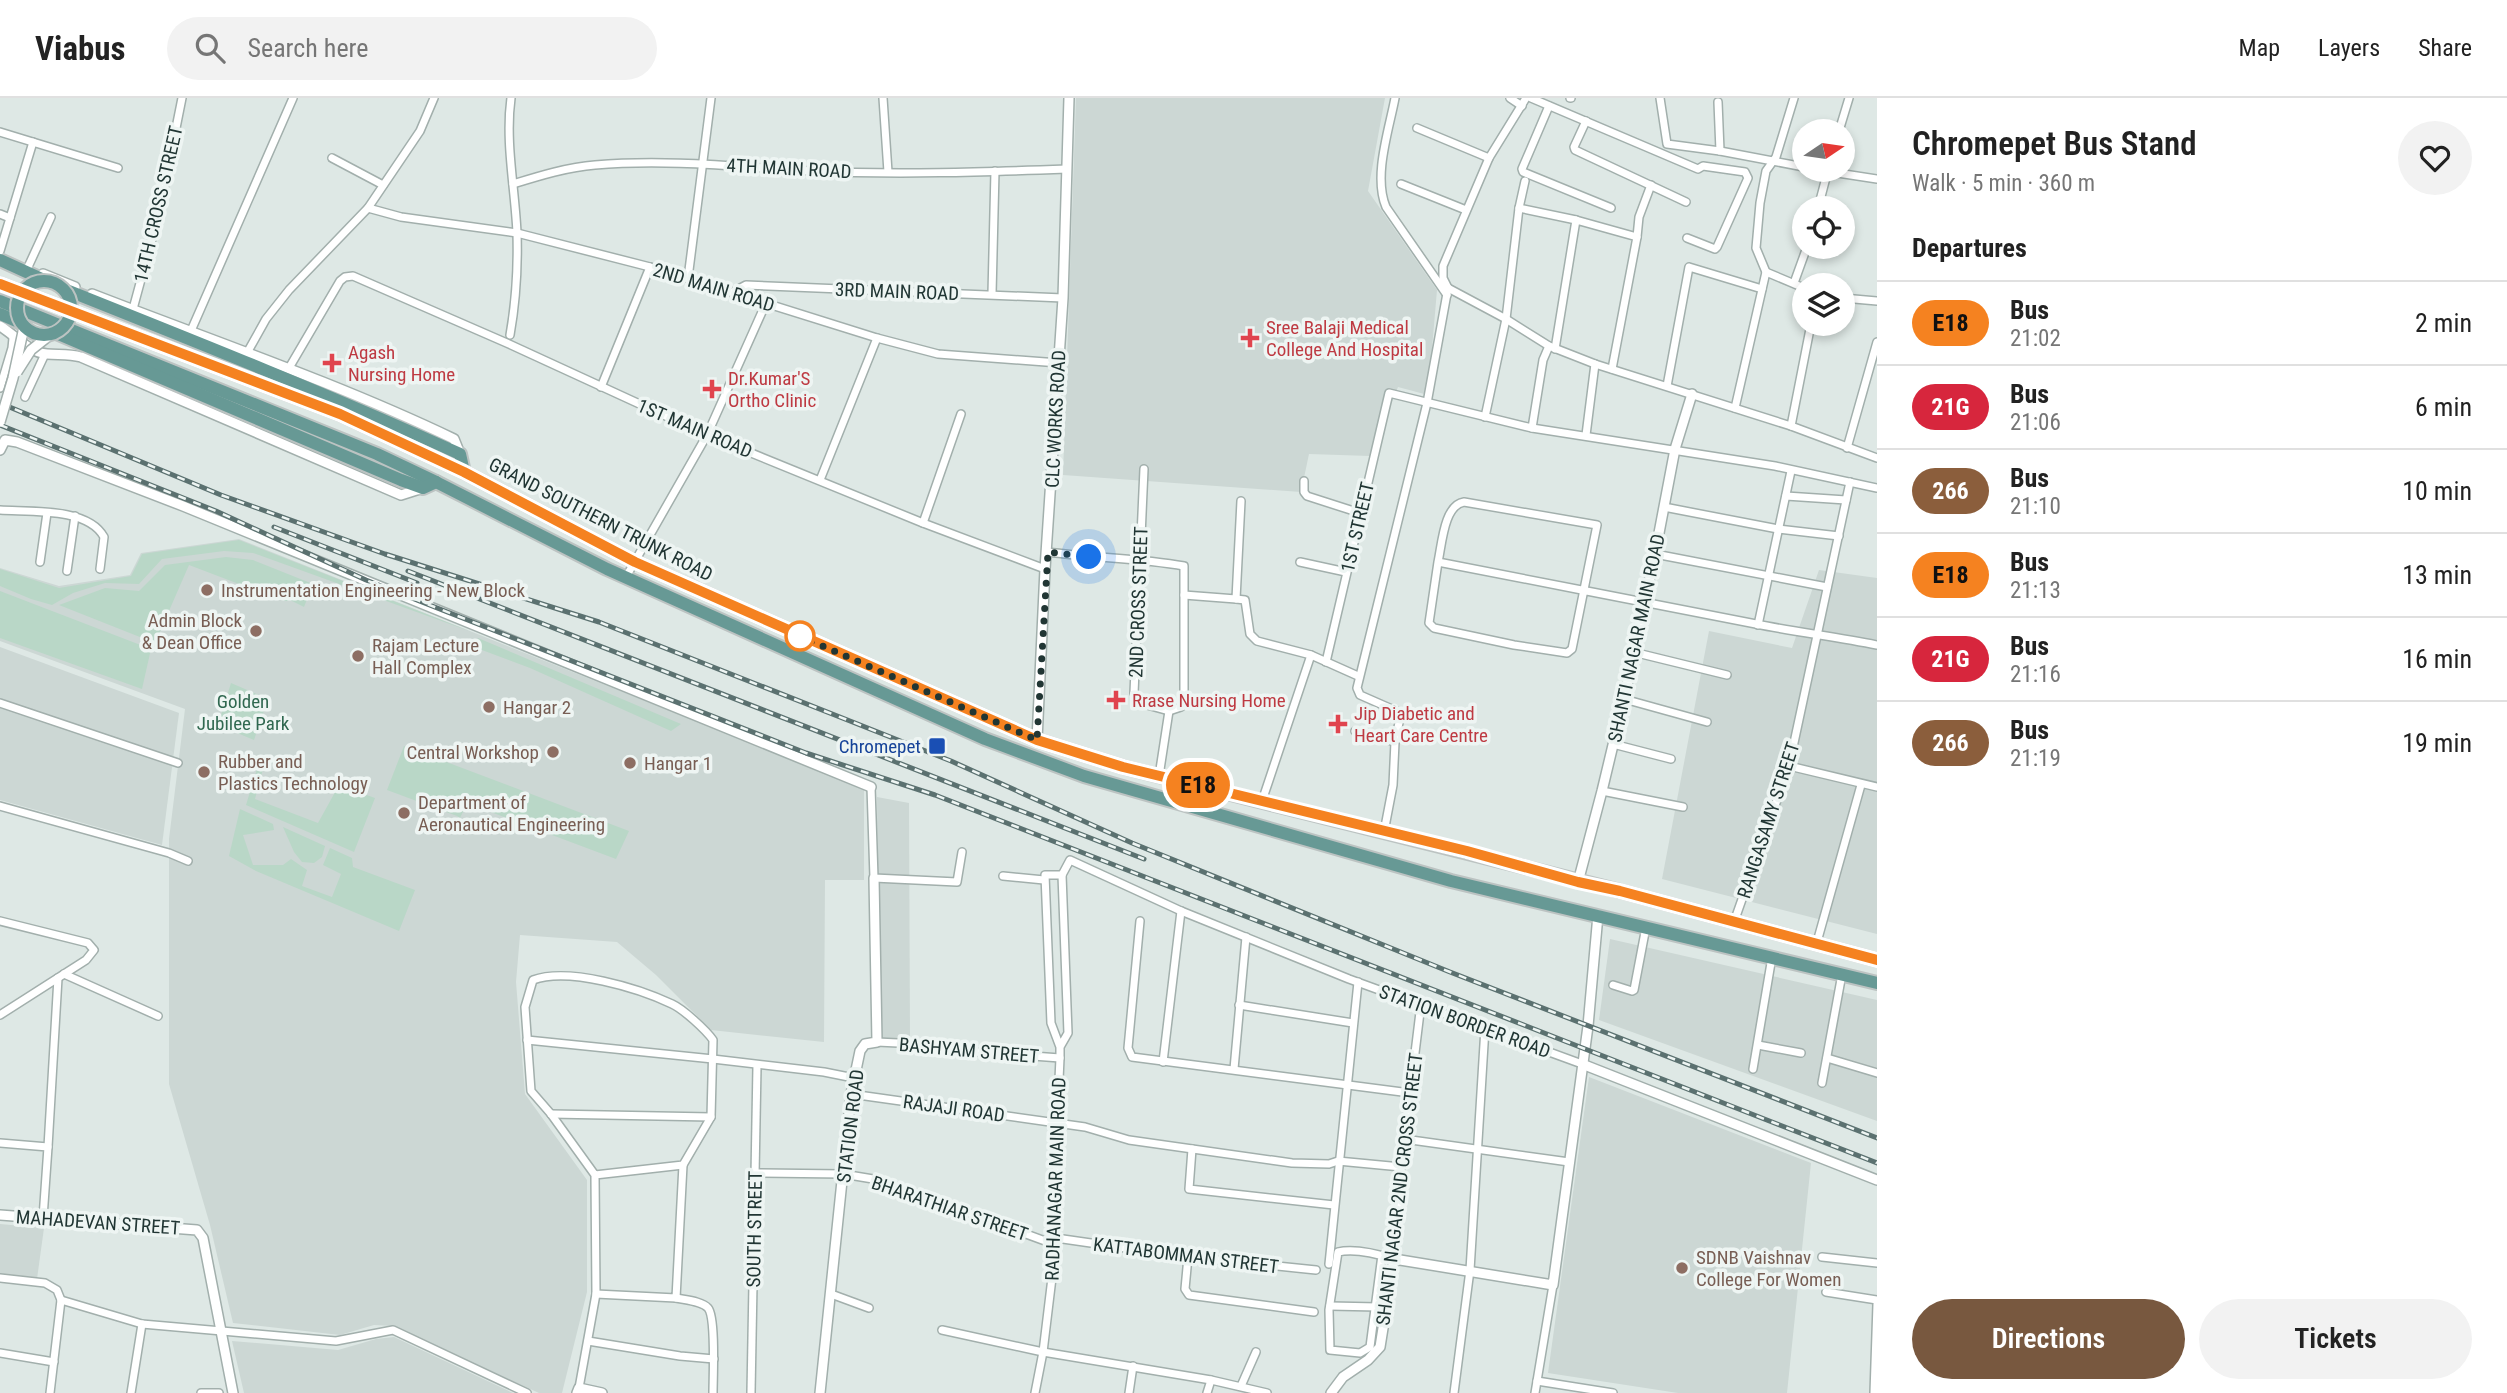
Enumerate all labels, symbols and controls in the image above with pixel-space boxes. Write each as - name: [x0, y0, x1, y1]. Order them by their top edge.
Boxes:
- search box: [167, 17, 657, 80]
- text: Viabus: [35, 29, 125, 68]
- icon: search: [191, 29, 229, 67]
- text: Search here: [247, 33, 368, 63]
- text: Map: [2239, 34, 2280, 62]
- text: Layers: [2318, 34, 2380, 62]
- text: Share: [2418, 34, 2472, 62]
- north arrow: [1792, 119, 1855, 182]
- map controls: [1792, 119, 1855, 336]
- button: heart: [2398, 121, 2472, 195]
- street label: 14TH CROSS STREET: [129, 124, 188, 285]
- text: Chromepet Bus Stand: [1912, 124, 2197, 163]
- street label: 4TH MAIN ROAD: [726, 154, 852, 183]
- text: Walk · 5 min · 360 m: [1912, 170, 2095, 197]
- button: locate: [1792, 196, 1855, 259]
- text: Departures: [1912, 233, 2027, 263]
- street label: 2ND MAIN ROAD: [650, 258, 777, 317]
- button: layers: [1792, 273, 1855, 336]
- street label: 3RD MAIN ROAD: [835, 278, 959, 305]
- text: Bus: [2010, 295, 2049, 325]
- text: 2 min: [2415, 308, 2472, 338]
- text: E18: [1932, 309, 1969, 337]
- place label: Sree Balaji Medical College And Hospital: [1266, 316, 1423, 361]
- text: 21:02: [2010, 325, 2061, 352]
- marker: Sree Balaji Medical College And Hospital: [1240, 328, 1260, 348]
- place label: Agash Nursing Home: [348, 341, 455, 386]
- street label: CLC WORKS ROAD: [1040, 350, 1071, 489]
- marker: Agash Nursing Home: [322, 353, 342, 373]
- place label: Dr.Kumar'S Ortho Clinic: [728, 367, 816, 412]
- marker: Dr.Kumar'S Ortho Clinic: [702, 379, 722, 399]
- text: Bus: [2010, 379, 2049, 409]
- text: 6 min: [2415, 392, 2472, 422]
- text: 21G: [1931, 393, 1970, 421]
- street label: 1ST MAIN ROAD: [634, 394, 756, 463]
- text: 21:06: [2010, 409, 2061, 436]
- street label: GRAND SOUTHERN TRUNK ROAD: [485, 453, 717, 586]
- text: Bus: [2010, 463, 2049, 493]
- text: 10 min: [2402, 476, 2472, 506]
- text: 266: [1932, 477, 1969, 505]
- street label: 1ST STREET: [1336, 480, 1379, 574]
- text: 21:10: [2010, 493, 2061, 520]
- street label: 2ND CROSS STREET: [1124, 526, 1153, 678]
- street label: SHANTI NAGAR MAIN ROAD: [1603, 532, 1670, 744]
- your location: [1071, 539, 1106, 574]
- text: Bus: [2010, 547, 2049, 577]
- text: 13 min: [2402, 560, 2472, 590]
- text: E18: [1932, 561, 1969, 589]
- text: 21:13: [2010, 577, 2061, 604]
- place label: Instrumentation Engineering - New Block: [221, 579, 525, 602]
- marker: Instrumentation Engineering - New Block: [199, 582, 215, 598]
- place label: Admin Block & Dean Office: [142, 609, 242, 654]
- unlabelled marker: [785, 621, 815, 651]
- marker: Admin Block & Dean Office: [248, 623, 264, 639]
- text: Bus: [2010, 631, 2049, 661]
- place label: Rajam Lecture Hall Complex: [372, 634, 479, 679]
- text: 16 min: [2402, 644, 2472, 674]
- text: 21G: [1931, 645, 1970, 673]
- marker: Rajam Lecture Hall Complex: [350, 648, 366, 664]
- text: 21:16: [2010, 661, 2061, 688]
- place label: Rrase Nursing Home: [1132, 689, 1286, 712]
- park label: Golden Jubilee Park: [197, 690, 290, 735]
- marker: Rrase Nursing Home: [1106, 690, 1126, 710]
- place label: Hangar 2: [503, 696, 571, 719]
- marker: Hangar 2: [481, 699, 497, 715]
- place label: Jip Diabetic and Heart Care Centre: [1354, 702, 1488, 747]
- marker: Jip Diabetic and Heart Care Centre: [1328, 714, 1348, 734]
- text: Bus: [2010, 715, 2049, 745]
- text: 19 min: [2402, 728, 2472, 758]
- text: 266: [1932, 729, 1969, 757]
- place label: Chromepet: [839, 735, 921, 758]
- marker: Chromepet: [927, 736, 947, 756]
- street label: RANGASAMY STREET: [1732, 739, 1805, 901]
- place label: Central Workshop: [406, 741, 539, 764]
- marker: Central Workshop: [545, 744, 561, 760]
- text: 21:19: [2010, 745, 2061, 772]
- place label: Rubber and Plastics Technology: [218, 750, 368, 795]
- place label: Hangar 1: [644, 752, 712, 775]
- marker: Hangar 1: [622, 755, 638, 771]
- line badge: E18: [1158, 762, 1238, 808]
- marker: Rubber and Plastics Technology: [196, 764, 212, 780]
- text: E18: [1180, 771, 1216, 799]
- place label: Department of Aeronautical Engineering: [418, 791, 605, 836]
- marker: Department of Aeronautical Engineering: [396, 805, 412, 821]
- street label: STATION BORDER ROAD: [1376, 980, 1554, 1063]
- street label: BASHYAM STREET: [898, 1033, 1040, 1068]
- street label: SHANTI NAGAR 2ND CROSS STREET: [1371, 1051, 1428, 1327]
- street label: STATION ROAD: [832, 1068, 869, 1184]
- street label: RADHANAGAR MAIN ROAD: [1040, 1077, 1071, 1281]
- street label: RAJAJI ROAD: [902, 1090, 1006, 1127]
- street label: SOUTH STREET: [742, 1170, 767, 1288]
- street label: BHARATHIAR STREET: [869, 1171, 1031, 1246]
- street label: MAHADEVAN STREET: [15, 1205, 181, 1240]
- street label: KATTABOMMAN STREET: [1092, 1233, 1280, 1278]
- place label: SDNB Vaishnav College For Women: [1696, 1246, 1841, 1291]
- marker: SDNB Vaishnav College For Women: [1674, 1260, 1690, 1276]
- button: Directions: [1912, 1299, 2185, 1379]
- button: Tickets: [2199, 1299, 2472, 1379]

